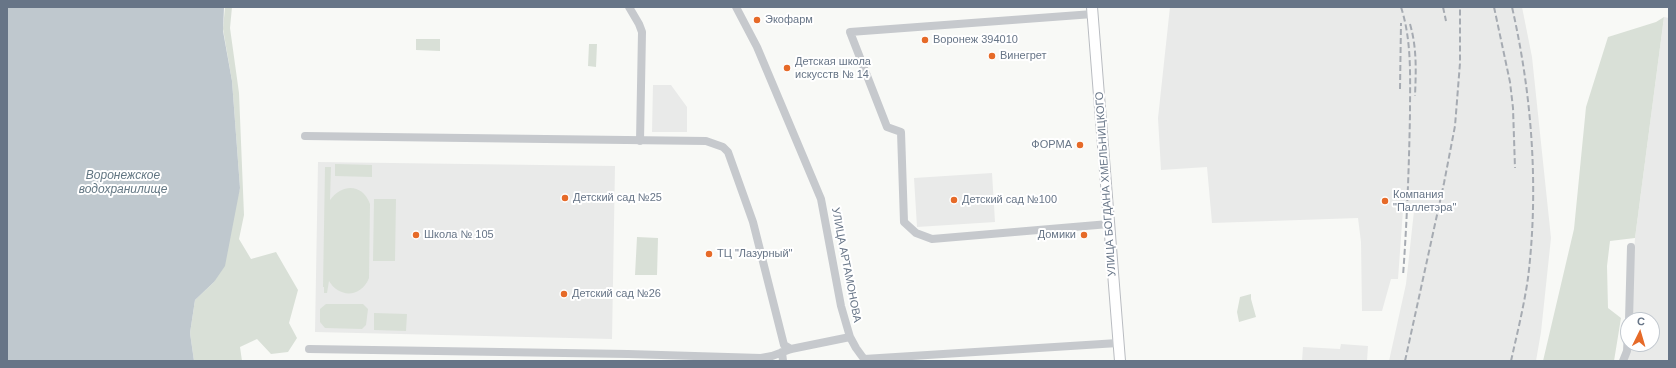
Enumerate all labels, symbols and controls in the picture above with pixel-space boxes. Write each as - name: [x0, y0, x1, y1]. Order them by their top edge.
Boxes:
- place label: Экофарм: [765, 13, 813, 27]
- marker: Экофарм: [752, 15, 762, 25]
- place label: Воронеж 394010: [933, 33, 1018, 47]
- marker: Воронеж 394010: [920, 35, 930, 45]
- place label: Винегрет: [1000, 49, 1047, 63]
- marker: Винегрет: [987, 51, 997, 61]
- place label: Детская школа искусств № 14: [795, 55, 871, 81]
- marker: Детская школа искусств № 14: [782, 63, 792, 73]
- street label: УЛИЦА БОГДАНА ХМЕЛЬНИЦКОГО: [1093, 91, 1119, 277]
- place label: ФОРМА: [1031, 138, 1072, 152]
- marker: ФОРМА: [1075, 140, 1085, 150]
- water label: Воронежское водохранилище: [79, 169, 167, 197]
- place label: Компания "Паллетэра": [1393, 188, 1456, 214]
- place label: Детский сад №25: [573, 191, 662, 205]
- marker: Детский сад №25: [560, 193, 570, 203]
- place label: Детский сад №100: [962, 193, 1057, 207]
- marker: Детский сад №100: [949, 195, 959, 205]
- marker: Компания "Паллетэра": [1380, 196, 1390, 206]
- street label: УЛИЦА АРТАМОНОВА: [828, 206, 864, 324]
- place label: Школа № 105: [424, 228, 494, 242]
- place label: Домики: [1038, 228, 1076, 242]
- marker: Школа № 105: [411, 230, 421, 240]
- marker: Домики: [1079, 230, 1089, 240]
- place label: ТЦ "Лазурный": [717, 247, 792, 261]
- marker: ТЦ "Лазурный": [704, 249, 714, 259]
- place label: Детский сад №26: [572, 287, 661, 301]
- marker: Детский сад №26: [559, 289, 569, 299]
- north arrow: [1620, 312, 1660, 352]
- text: С: [1636, 315, 1645, 327]

